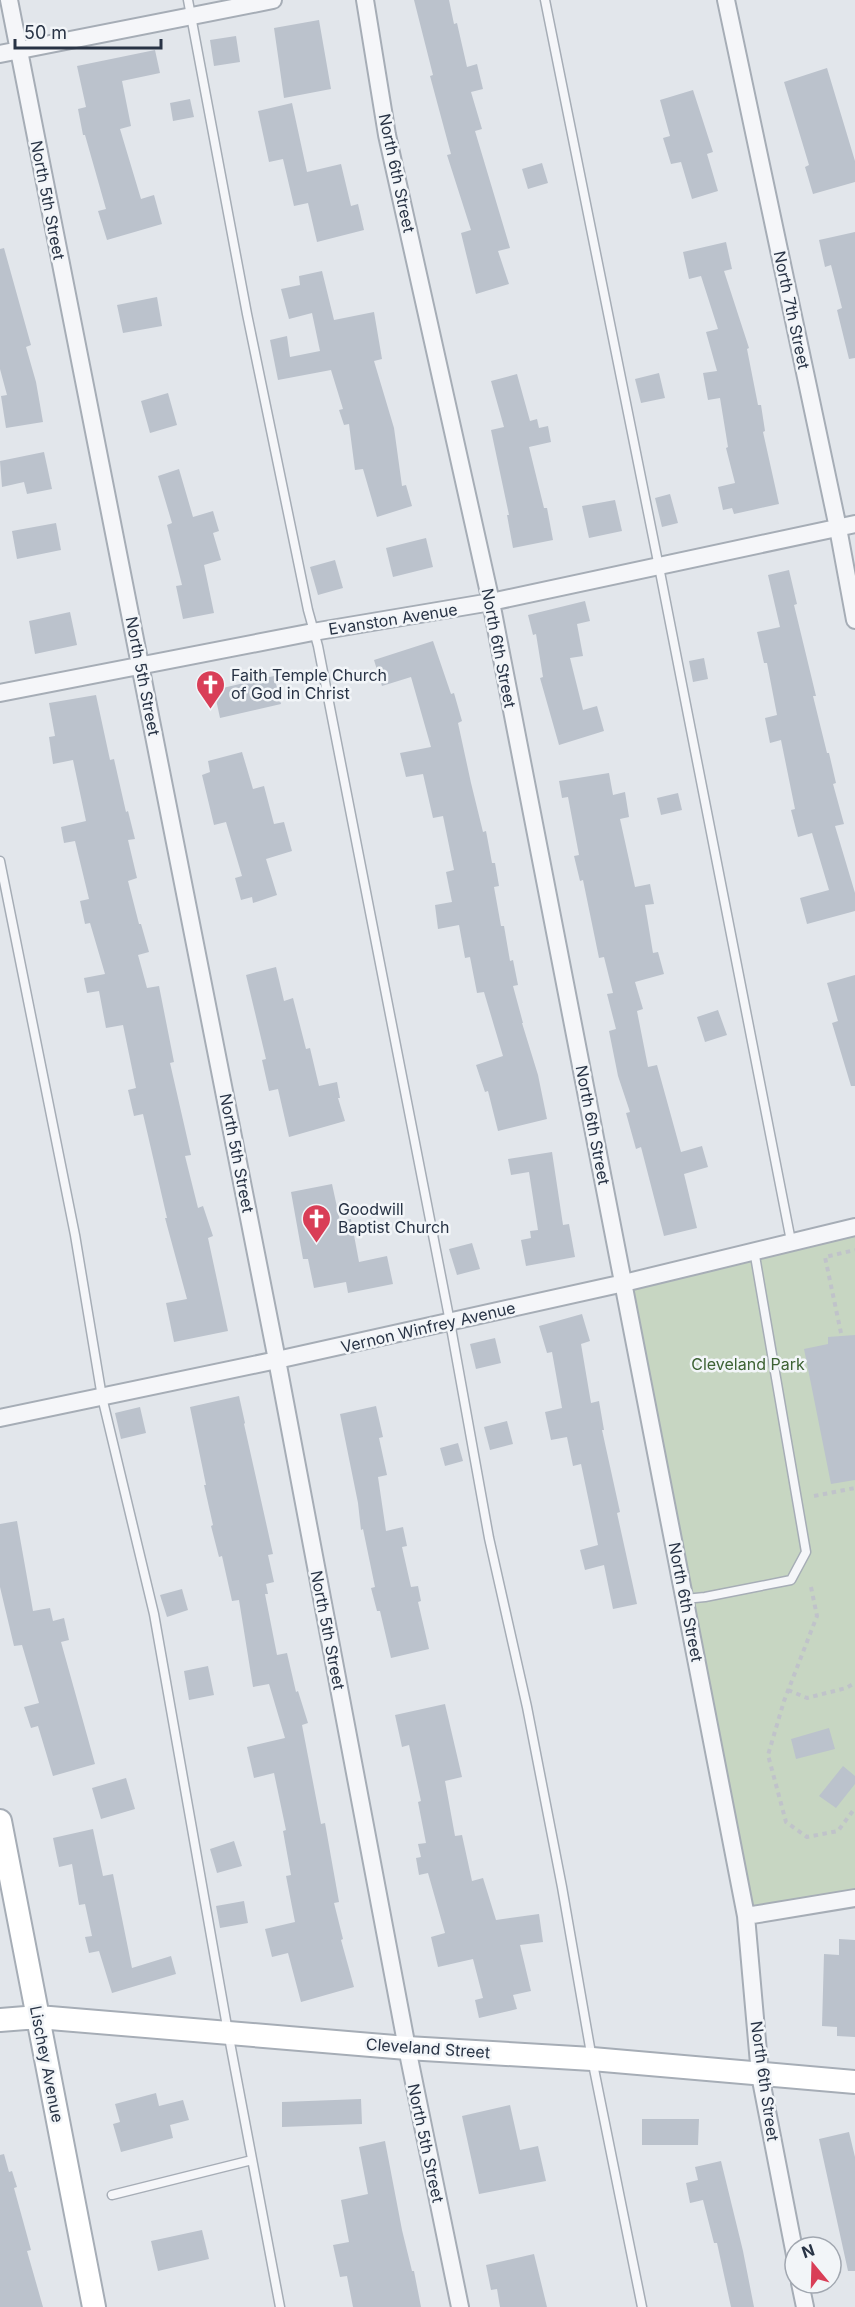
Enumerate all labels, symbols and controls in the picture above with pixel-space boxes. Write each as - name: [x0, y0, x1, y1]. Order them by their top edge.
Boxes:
- scale bar: [15, 12, 160, 50]
- text: 50 m: [24, 22, 67, 43]
- street label: North 6th Street: [375, 112, 419, 234]
- street label: North 5th Street: [27, 139, 69, 261]
- street label: North 7th Street: [770, 249, 814, 371]
- street label: North 6th Street: [478, 587, 520, 709]
- street label: Evanston Avenue: [327, 599, 459, 639]
- street label: North 5th Street: [122, 615, 164, 737]
- place label: Faith Temple Church of God in Christ: [231, 665, 387, 703]
- church icon: Faith Temple Church of God in Christ: [194, 668, 226, 710]
- street label: North 6th Street: [572, 1064, 614, 1186]
- street label: North 5th Street: [216, 1092, 258, 1214]
- place label: Goodwill Baptist Church: [338, 1199, 450, 1237]
- church icon: Goodwill Baptist Church: [301, 1202, 333, 1244]
- street label: Vernon Winfrey Avenue: [339, 1297, 517, 1357]
- park label: Cleveland Park: [691, 1354, 805, 1374]
- street label: North 6th Street: [665, 1541, 707, 1663]
- street label: North 5th Street: [307, 1569, 349, 1691]
- street label: Lischey Avenue: [26, 2004, 68, 2124]
- street label: North 6th Street: [747, 2020, 783, 2142]
- street label: Cleveland Street: [365, 2034, 491, 2062]
- street label: North 5th Street: [404, 2082, 448, 2204]
- north arrow: [783, 2235, 843, 2295]
- text: N: [799, 2239, 817, 2262]

